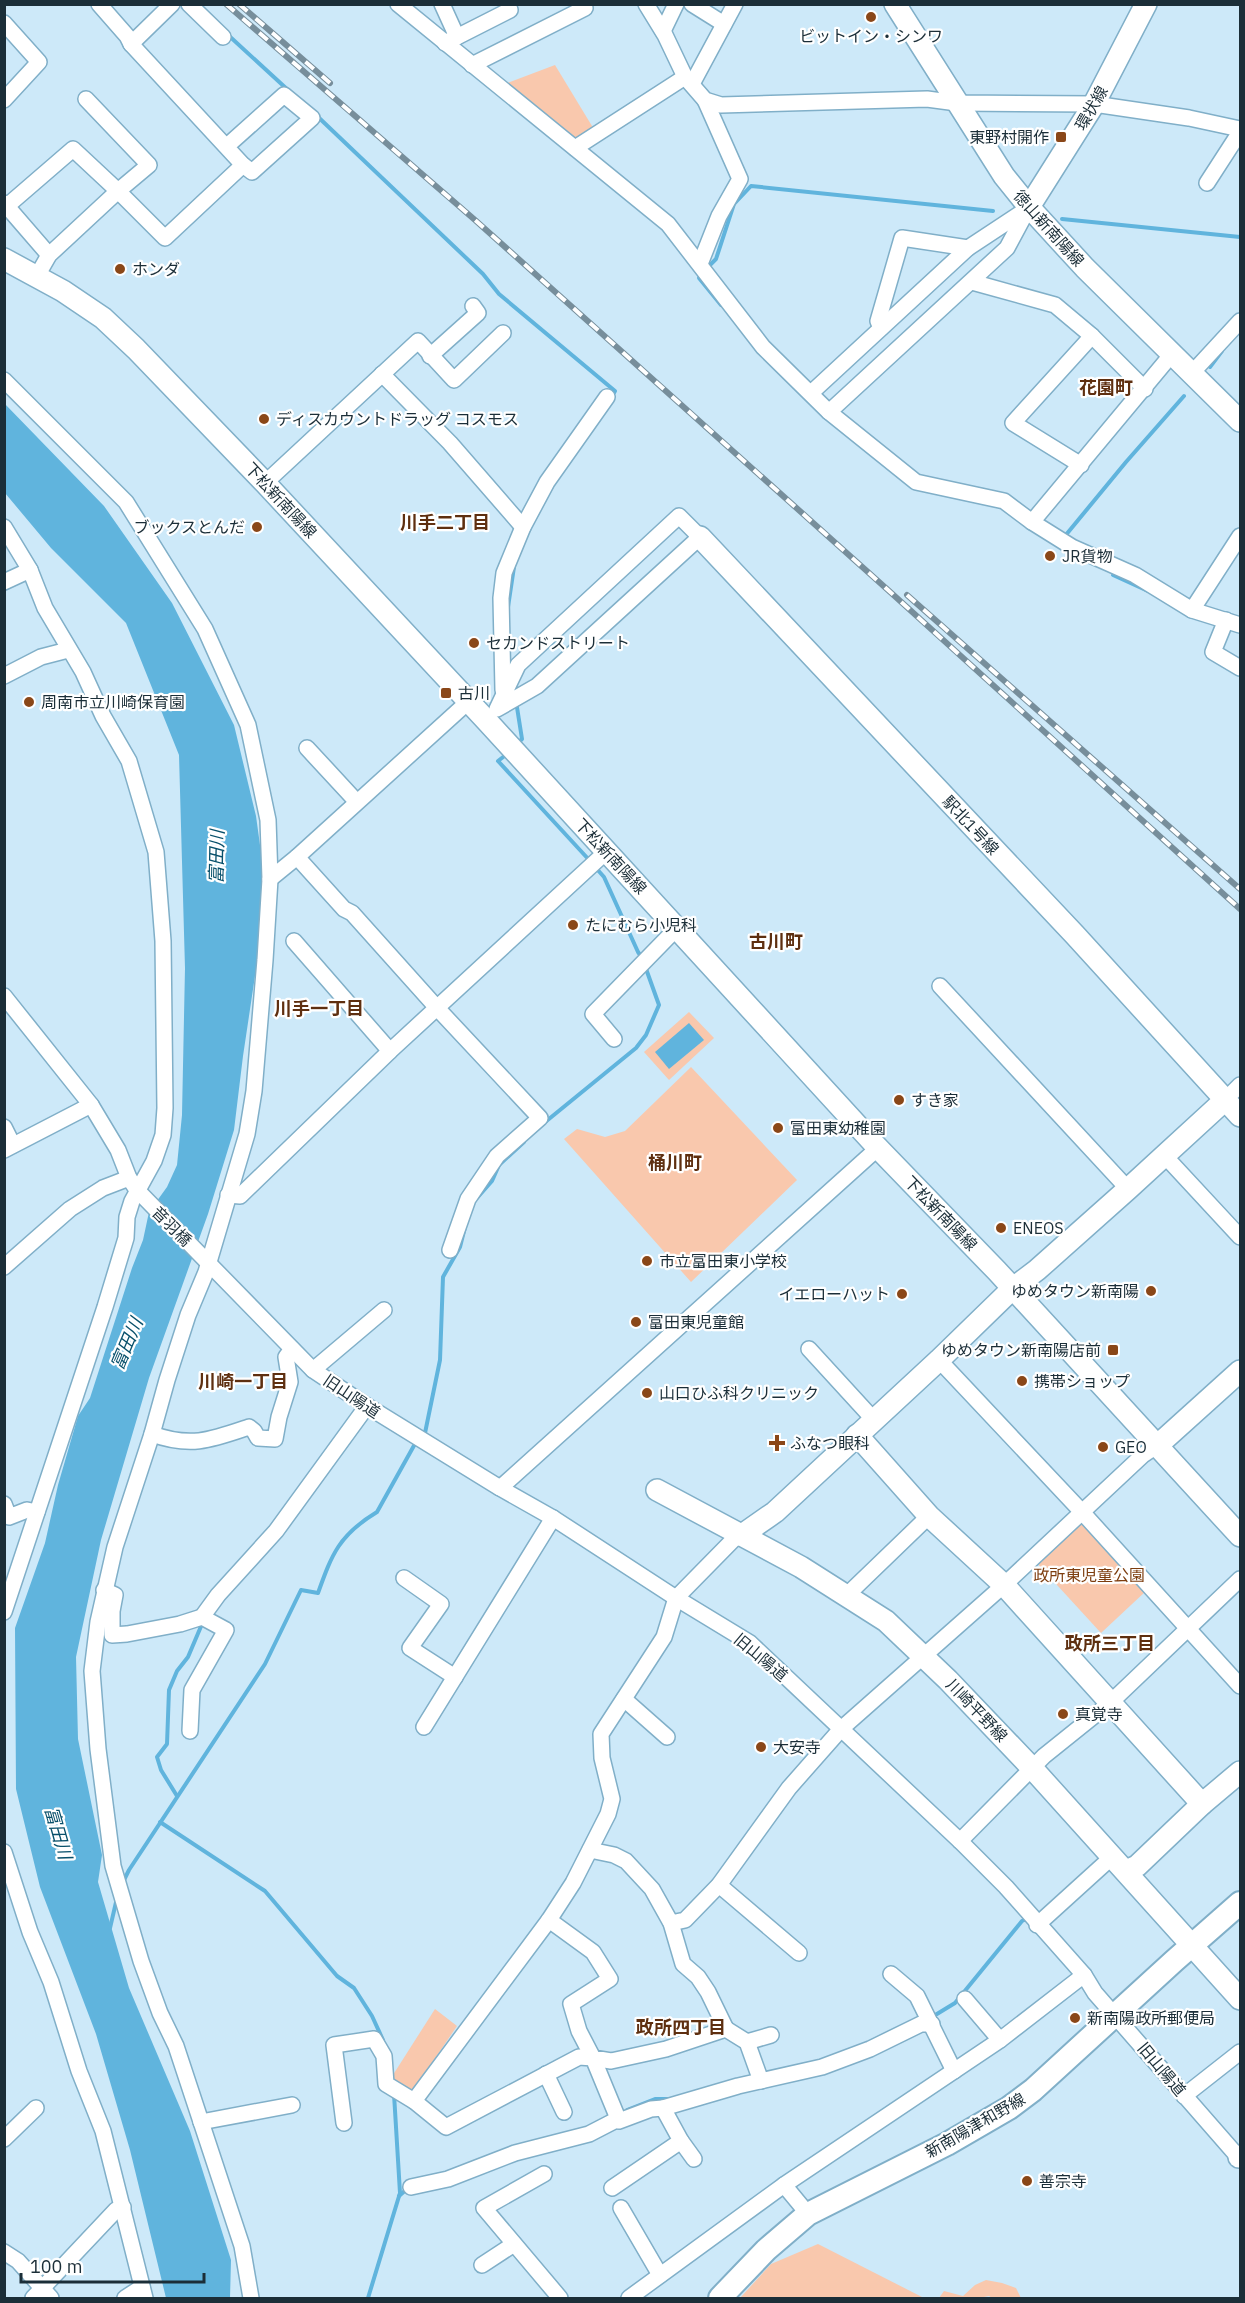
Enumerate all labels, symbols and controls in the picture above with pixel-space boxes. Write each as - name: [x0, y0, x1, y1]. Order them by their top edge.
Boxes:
- marker: ビットイン・シンワ: [864, 10, 878, 24]
- place label: ビットイン・シンワ: [799, 26, 943, 46]
- street label: 環状線: [1070, 82, 1112, 134]
- place label: 東野村開作: [969, 127, 1049, 147]
- marker: 東野村開作: [1054, 130, 1068, 144]
- street label: 徳山新南陽線: [1009, 186, 1089, 270]
- place label: ホンダ: [132, 259, 180, 279]
- marker: ホンダ: [113, 262, 127, 276]
- district label: 花園町: [1079, 376, 1133, 399]
- place label: ディスカウントドラッグ コスモス: [276, 409, 519, 429]
- marker: ディスカウントドラッグ コスモス: [257, 412, 271, 426]
- street label: 下松新南陽線: [241, 458, 321, 542]
- district label: 川手二丁目: [400, 511, 490, 534]
- place label: ブックスとんだ: [133, 517, 245, 537]
- marker: ブックスとんだ: [250, 520, 264, 534]
- place label: JR貨物: [1062, 546, 1112, 566]
- marker: JR貨物: [1043, 549, 1057, 563]
- place label: セカンドストリート: [486, 633, 630, 653]
- marker: セカンドストリート: [467, 636, 481, 650]
- place label: 古川: [458, 683, 490, 703]
- marker: 古川: [439, 686, 453, 700]
- place label: 周南市立川崎保育園: [41, 692, 185, 712]
- marker: 周南市立川崎保育園: [22, 695, 36, 709]
- street label: 駅北1号線: [939, 791, 1003, 859]
- street label: 下松新南陽線: [571, 814, 651, 898]
- water label: 富田川: [205, 828, 229, 884]
- place label: たにむら小児科: [585, 915, 697, 935]
- marker: たにむら小児科: [566, 918, 580, 932]
- district label: 古川町: [749, 930, 803, 953]
- district label: 川手一丁目: [274, 997, 364, 1020]
- place label: すき家: [911, 1090, 959, 1110]
- marker: すき家: [892, 1093, 906, 1107]
- place label: 富田東幼稚園: [790, 1118, 886, 1138]
- marker: 富田東幼稚園: [771, 1121, 785, 1135]
- district label: 桶川町: [648, 1151, 702, 1174]
- street label: 下松新南陽線: [900, 1172, 982, 1254]
- street label: 音羽橋: [148, 1202, 196, 1250]
- place label: ENEOS: [1013, 1218, 1064, 1238]
- marker: ENEOS: [994, 1221, 1008, 1235]
- place label: 市立富田東小学校: [659, 1251, 787, 1271]
- marker: 市立富田東小学校: [640, 1254, 654, 1268]
- place label: ゆめタウン新南陽: [1011, 1281, 1139, 1301]
- place label: イエローハット: [778, 1284, 890, 1304]
- marker: ゆめタウン新南陽: [1144, 1284, 1158, 1298]
- marker: イエローハット: [895, 1287, 909, 1301]
- place label: 富田東児童館: [648, 1312, 744, 1332]
- water label: 富田川: [105, 1313, 148, 1373]
- marker: 富田東児童館: [629, 1315, 643, 1329]
- place label: ゆめタウン新南陽店前: [941, 1340, 1101, 1360]
- marker: ゆめタウン新南陽店前: [1106, 1343, 1120, 1357]
- district label: 川崎一丁目: [198, 1370, 288, 1393]
- street label: 旧山陽道: [320, 1370, 384, 1422]
- place label: 携帯ショップ: [1034, 1371, 1130, 1391]
- marker: 携帯ショップ: [1015, 1374, 1029, 1388]
- place label: 山口ひふ科クリニック: [659, 1383, 819, 1403]
- marker: 山口ひふ科クリニック: [640, 1386, 654, 1400]
- place label: ふなつ眼科: [790, 1433, 870, 1453]
- marker: ふなつ眼科: [768, 1434, 786, 1452]
- place label: GEO: [1115, 1437, 1147, 1457]
- marker: GEO: [1096, 1440, 1110, 1454]
- park label: 政所東児童公園: [1033, 1565, 1145, 1585]
- street label: 旧山陽道: [730, 1629, 792, 1685]
- district label: 政所三丁目: [1065, 1632, 1155, 1655]
- street label: 川崎平野線: [942, 1674, 1012, 1746]
- place label: 真覚寺: [1075, 1704, 1123, 1724]
- marker: 真覚寺: [1056, 1707, 1070, 1721]
- place label: 大安寺: [773, 1737, 821, 1757]
- marker: 大安寺: [754, 1740, 768, 1754]
- water label: 富田川: [40, 1804, 78, 1864]
- place label: 新南陽政所郵便局: [1087, 2008, 1215, 2028]
- marker: 新南陽政所郵便局: [1068, 2011, 1082, 2025]
- district label: 政所四丁目: [636, 2016, 726, 2039]
- street label: 旧山陽道: [1134, 2038, 1190, 2100]
- street label: 新南陽津和野線: [921, 2088, 1029, 2162]
- place label: 善宗寺: [1039, 2171, 1087, 2191]
- marker: 善宗寺: [1020, 2174, 1034, 2188]
- scale bar: [21, 2246, 204, 2284]
- text: 100 m: [30, 2255, 82, 2278]

